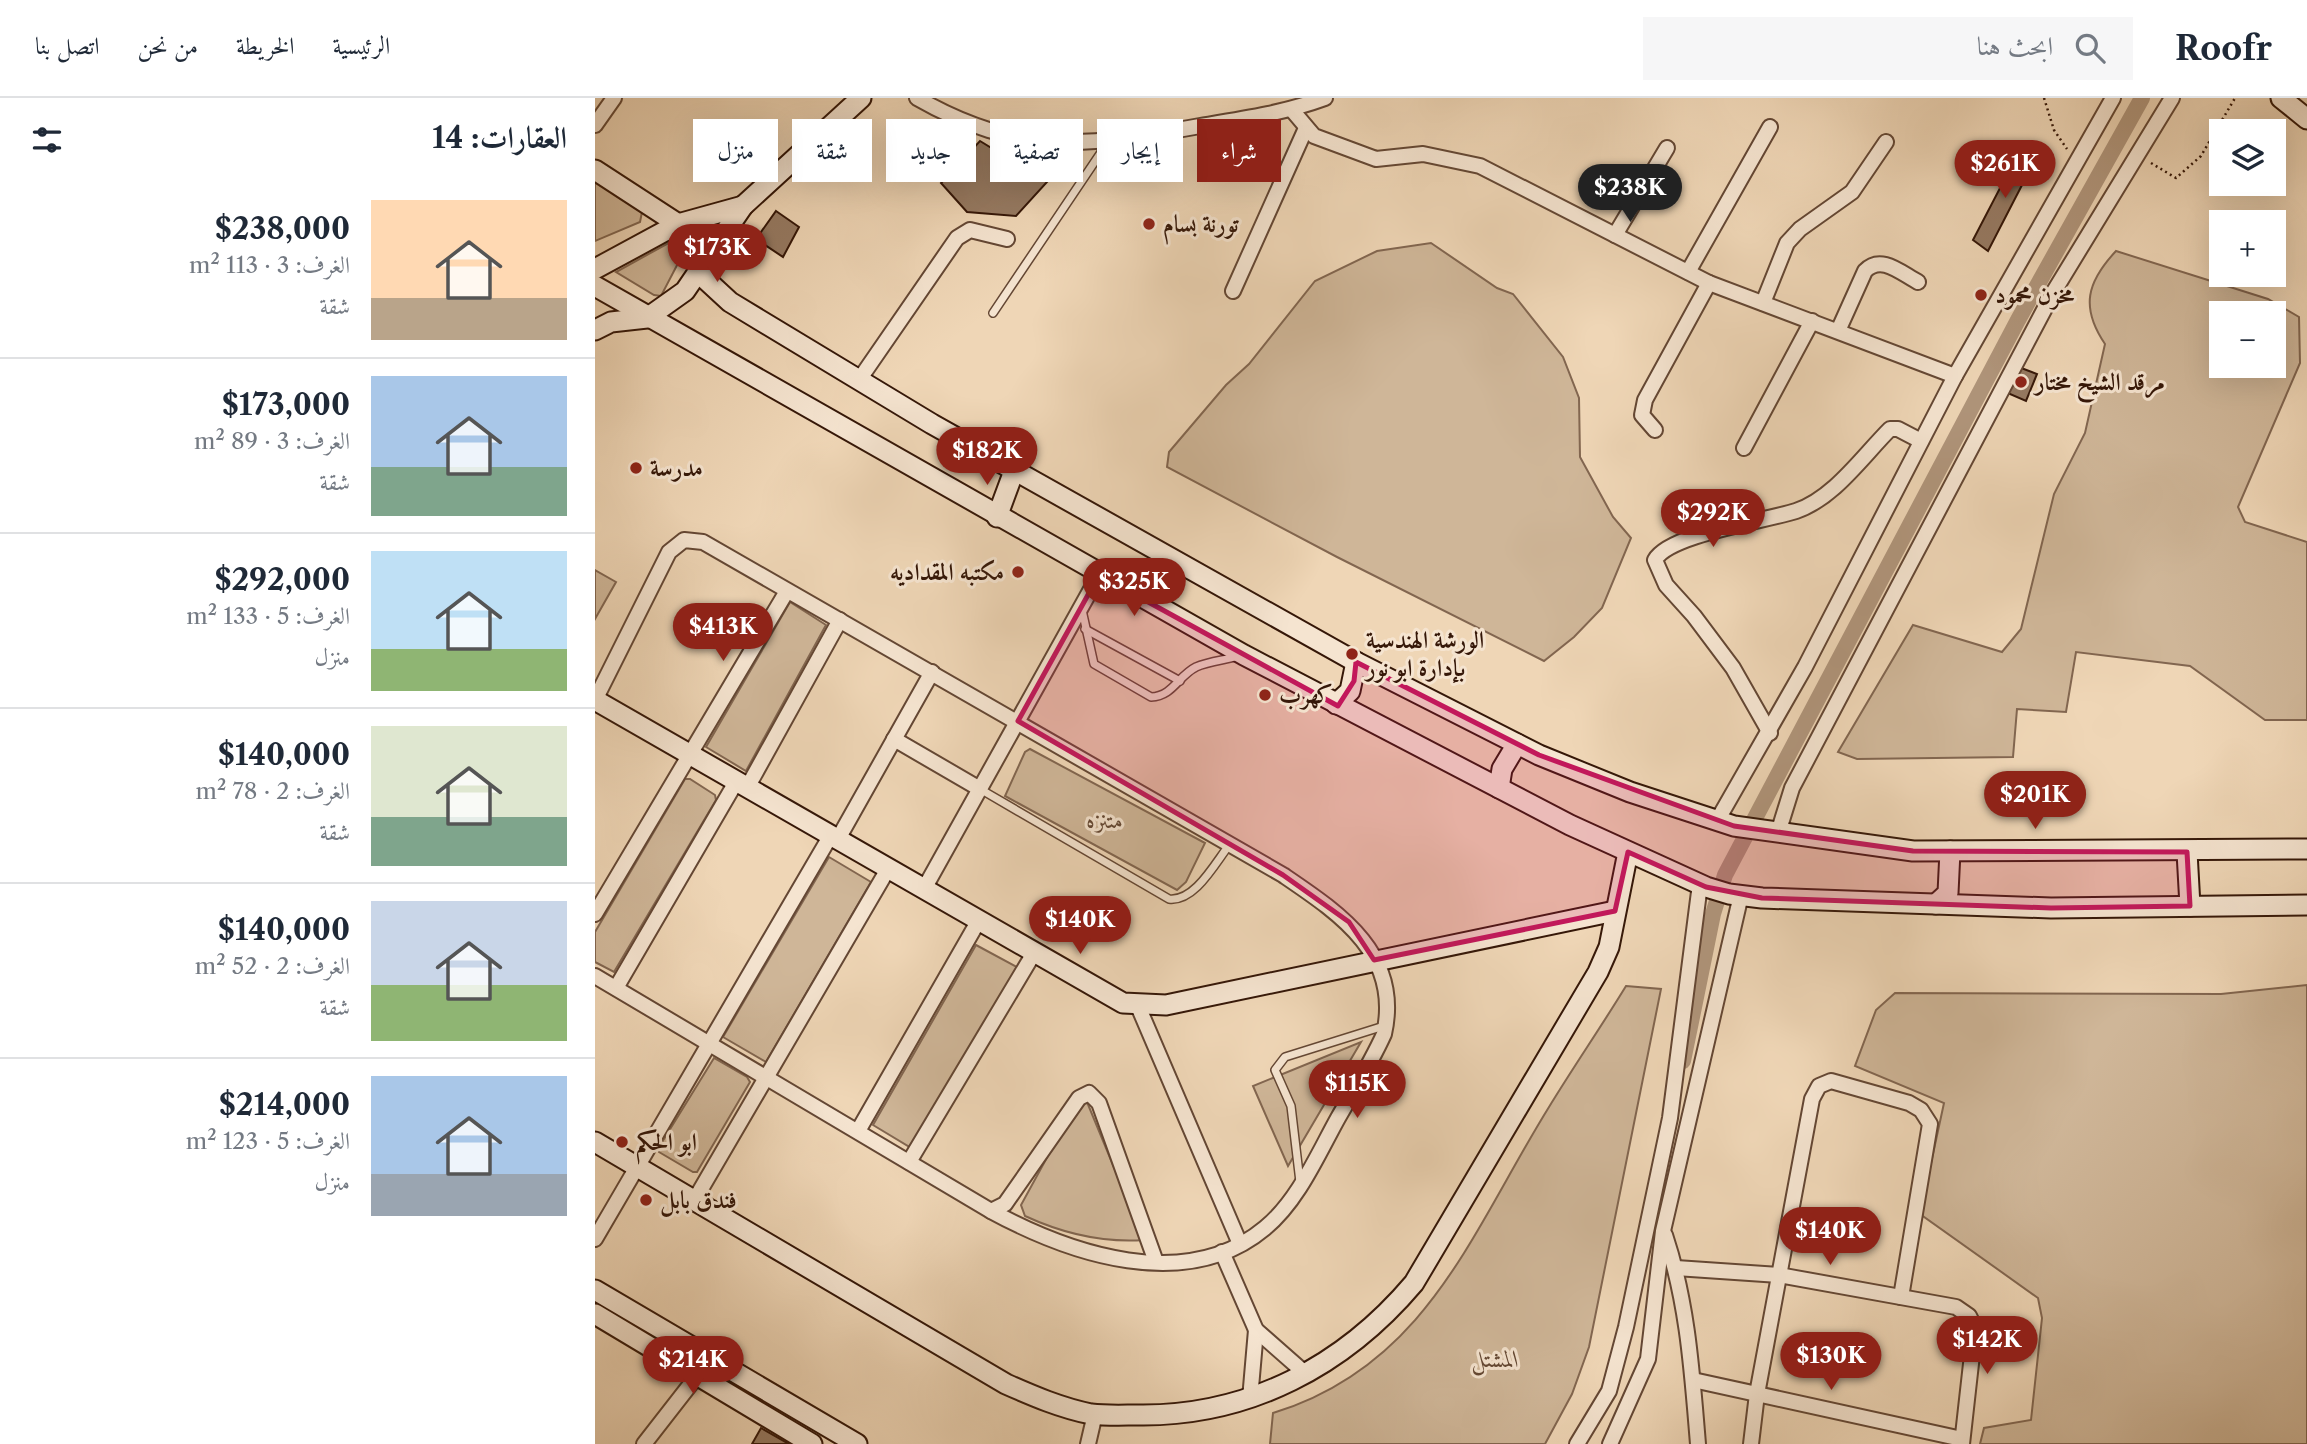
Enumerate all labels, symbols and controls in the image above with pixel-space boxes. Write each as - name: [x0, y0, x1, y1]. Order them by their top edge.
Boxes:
- search box: [1643, 17, 2133, 80]
- text: Roofr: [2175, 28, 2272, 69]
- icon: search: [2071, 29, 2109, 67]
- text: ابحث هنا: [1977, 30, 2053, 62]
- text: اتصل بنا: [35, 31, 99, 60]
- text: من نحن: [137, 31, 198, 60]
- text: الخريطة: [236, 31, 294, 60]
- text: الرئيسية: [332, 31, 390, 60]
- text: العقارات: 14: [432, 119, 567, 156]
- chip: منزل: [693, 119, 778, 182]
- chip: شقة: [792, 119, 872, 182]
- chip: جديد: [886, 119, 976, 182]
- chip: تصفية: [990, 119, 1083, 182]
- chip: إيجار: [1097, 119, 1183, 182]
- chip: شراء: [1197, 119, 1281, 182]
- map controls: [2209, 119, 2286, 378]
- button: layers: [2209, 119, 2286, 196]
- icon: filters: [28, 121, 66, 159]
- pin: $261K: [1956, 140, 2054, 200]
- text: $261K: [1971, 149, 2039, 177]
- pin: $238K: [1581, 164, 1679, 224]
- text: $238K: [1594, 173, 1666, 201]
- place label: تورنة بسام: [1163, 209, 1240, 245]
- text: $238,000: [215, 210, 350, 247]
- button: +: [2209, 210, 2286, 287]
- marker: تورنة بسام: [1141, 216, 1157, 232]
- pin: $173K: [668, 225, 766, 284]
- icon: home: [427, 228, 511, 312]
- text: $173K: [684, 233, 750, 261]
- text: الغرف: 3 · 113 m²: [189, 251, 350, 279]
- place label: مخزن محمود: [1995, 280, 2075, 310]
- marker: مخزن محمود: [1973, 287, 1989, 303]
- text: شقة: [320, 292, 350, 320]
- button: −: [2209, 301, 2286, 378]
- place label: مرقد الشيخ مختار: [2032, 367, 2165, 404]
- marker: مرقد الشيخ مختار: [2013, 374, 2029, 390]
- text: $173,000: [222, 386, 350, 423]
- icon: home: [427, 404, 511, 488]
- text: الغرف: 3 · 89 m²: [194, 427, 350, 455]
- pin: $182K: [938, 428, 1036, 487]
- text: $182K: [952, 436, 1022, 464]
- place label: مدرسة: [650, 453, 703, 482]
- marker: مدرسة: [628, 460, 644, 476]
- text: شقة: [320, 468, 350, 496]
- pin: $292K: [1664, 490, 1762, 549]
- text: $292K: [1677, 498, 1749, 526]
- place label: مكتبه المقداديه: [890, 557, 1004, 587]
- pin: $325K: [1085, 559, 1183, 618]
- text: $292,000: [215, 561, 350, 598]
- marker: مكتبه المقداديه: [1010, 564, 1026, 580]
- text: $325K: [1099, 567, 1169, 595]
- icon: home: [427, 579, 511, 663]
- text: الغرف: 5 · 133 m²: [186, 602, 350, 630]
- pin: $413K: [674, 603, 772, 663]
- text: $413K: [689, 612, 757, 640]
- place label: الورشة الهندسية بإدارة ابو نور: [1363, 625, 1484, 684]
- text: منزل: [315, 643, 350, 671]
- marker: الورشة الهندسية بإدارة ابو نور: [1344, 646, 1360, 662]
- place label: كهرب: [1279, 680, 1333, 710]
- marker: كهرب: [1257, 687, 1273, 703]
- text: $140,000: [218, 736, 350, 773]
- icon: home: [427, 754, 511, 838]
- pin: $201K: [1986, 772, 2084, 831]
- text: الغرف: 2 · 78 m²: [196, 777, 350, 805]
- text: $201K: [2000, 780, 2070, 808]
- park label: متنزه: [1086, 805, 1124, 834]
- text: شقة: [320, 818, 350, 846]
- pin: $140K: [1031, 896, 1129, 956]
- text: $140K: [1045, 905, 1115, 933]
- text: $140,000: [218, 911, 350, 948]
- icon: home: [427, 929, 511, 1013]
- text: الغرف: 2 · 52 m²: [195, 952, 350, 980]
- text: شقة: [320, 993, 350, 1021]
- pin: $115K: [1308, 1060, 1406, 1120]
- text: $115K: [1325, 1069, 1389, 1097]
- text: $214,000: [219, 1086, 350, 1123]
- icon: home: [427, 1104, 511, 1188]
- text: الغرف: 5 · 123 m²: [186, 1127, 350, 1155]
- place label: ابو الحكم: [636, 1127, 697, 1165]
- marker: ابو الحكم: [614, 1134, 630, 1150]
- text: منزل: [315, 1168, 350, 1196]
- place label: فندق بابل: [660, 1185, 737, 1217]
- marker: فندق بابل: [638, 1192, 654, 1208]
- pin: $140K: [1781, 1208, 1879, 1267]
- text: $140K: [1795, 1216, 1865, 1244]
- pin: $142K: [1938, 1316, 2036, 1376]
- text: $142K: [1953, 1325, 2021, 1353]
- pin: $130K: [1782, 1332, 1880, 1392]
- pin: $214K: [644, 1336, 742, 1396]
- text: $130K: [1796, 1341, 1866, 1369]
- park label: المشتل: [1471, 1344, 1519, 1376]
- text: $214K: [659, 1345, 727, 1373]

